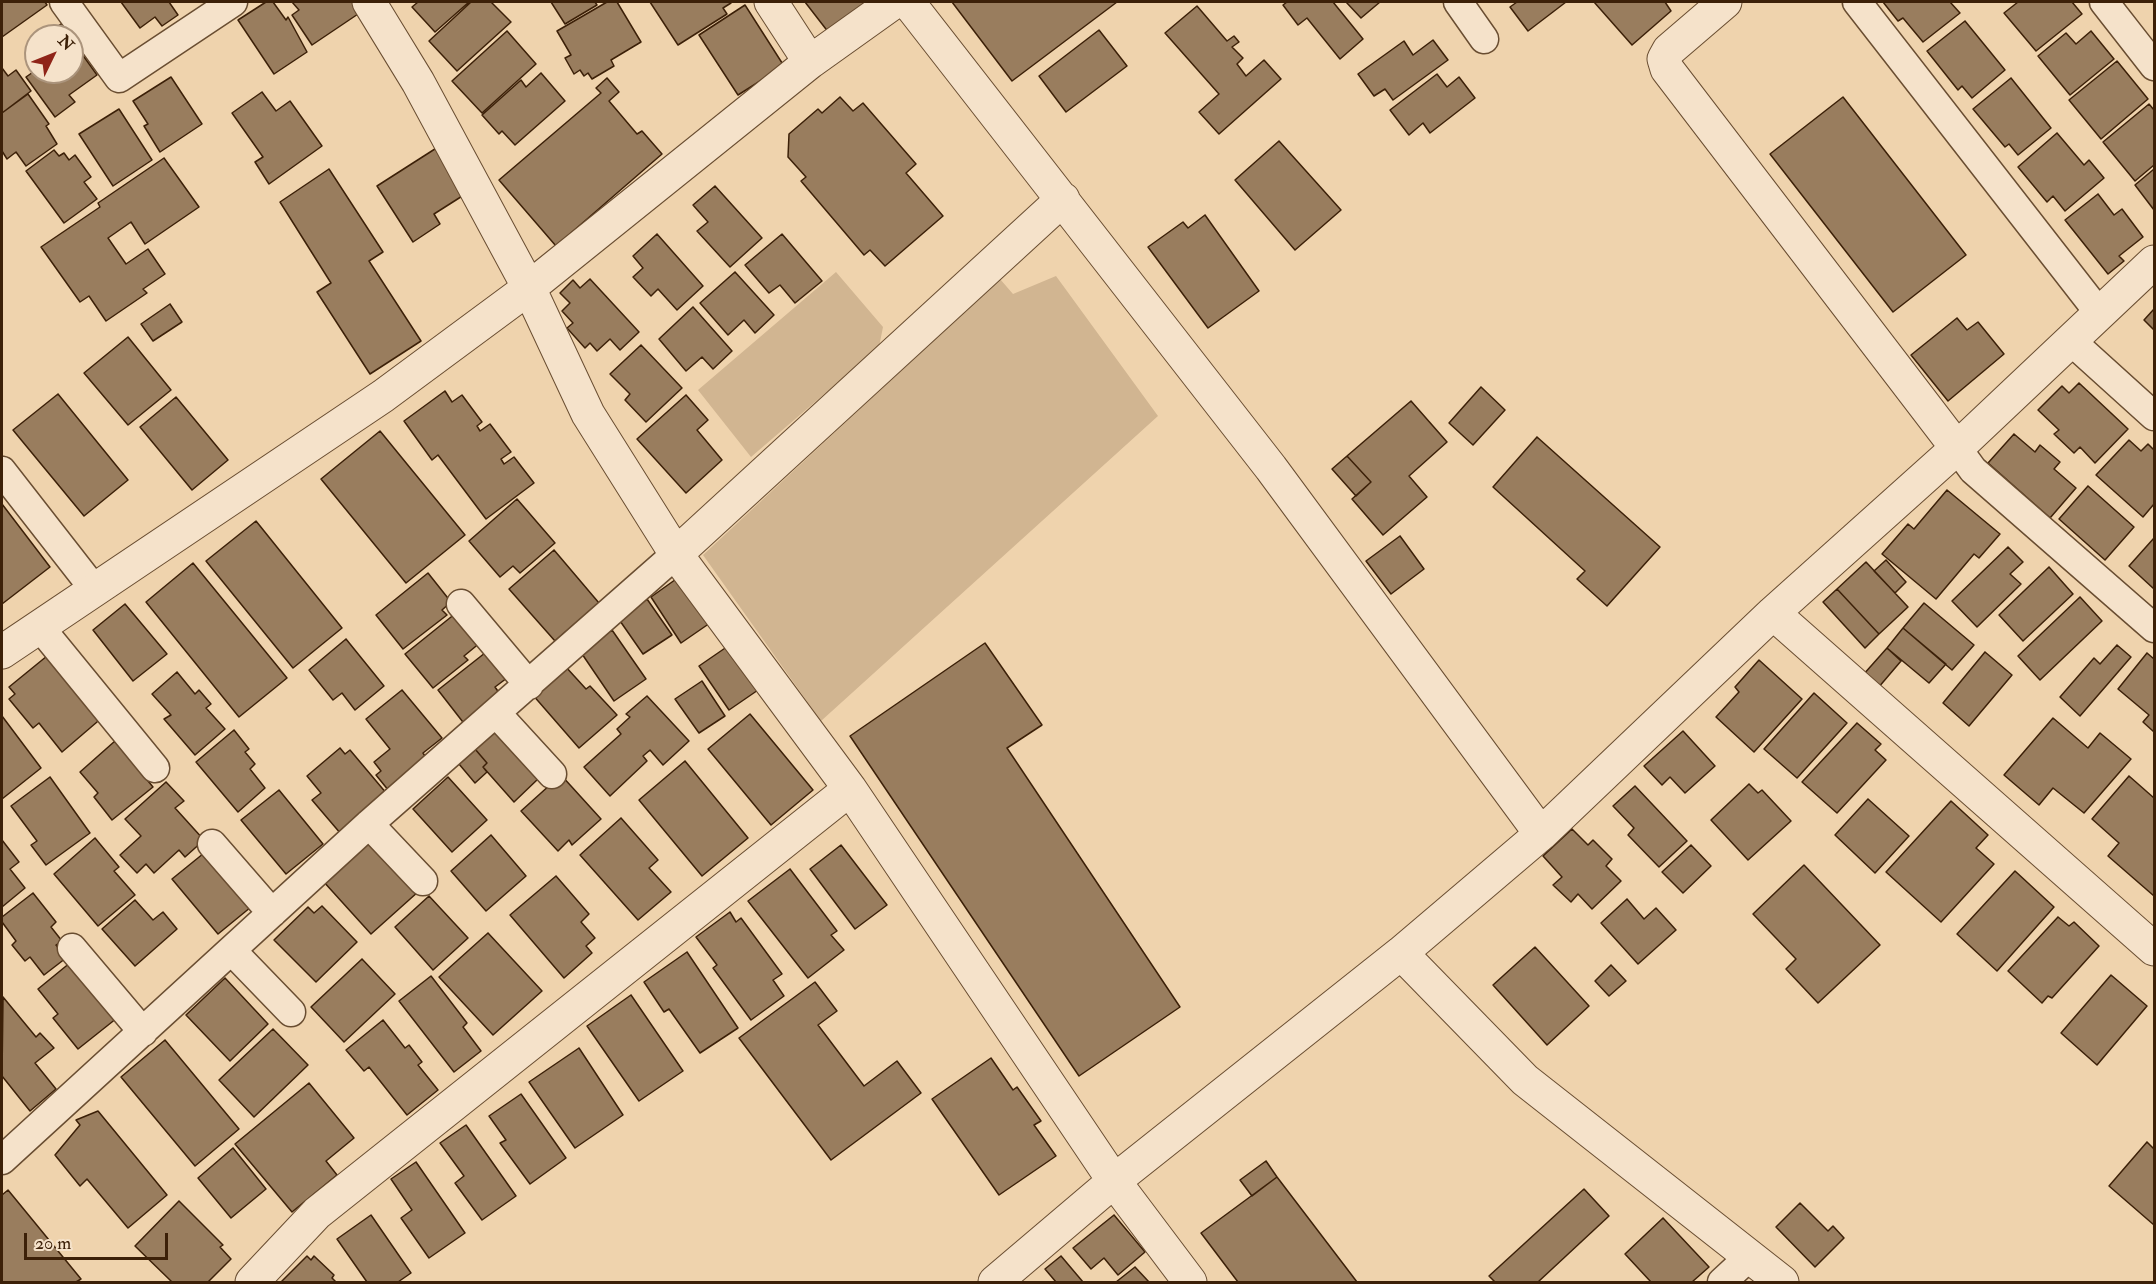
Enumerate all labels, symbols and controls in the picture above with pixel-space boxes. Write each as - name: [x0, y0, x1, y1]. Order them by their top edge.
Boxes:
- north arrow: [24, 24, 84, 84]
- text: N: [53, 31, 78, 55]
- scale bar: [27, 1221, 171, 1259]
- text: 20 m: [35, 1232, 71, 1255]

